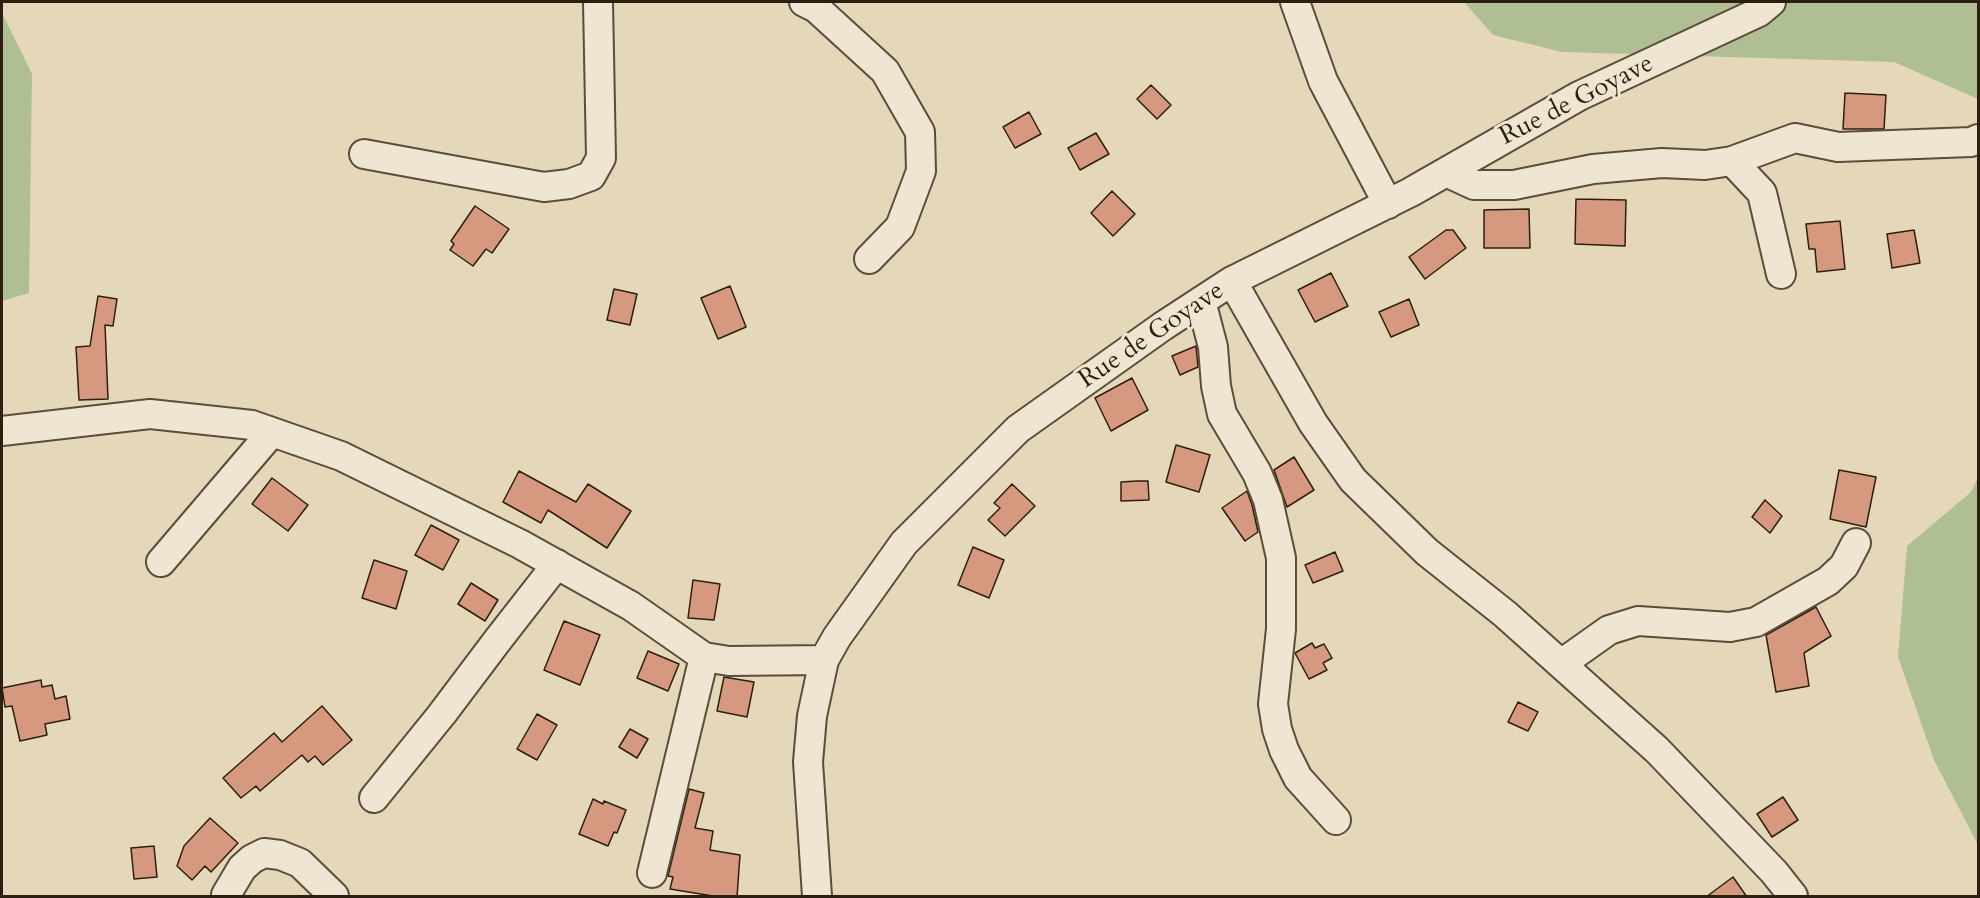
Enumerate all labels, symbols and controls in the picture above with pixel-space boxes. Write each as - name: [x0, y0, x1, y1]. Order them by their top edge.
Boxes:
- street label: Rue de Goyave: [1495, 49, 1659, 153]
- street label: Rue de Goyave: [1074, 276, 1230, 396]

